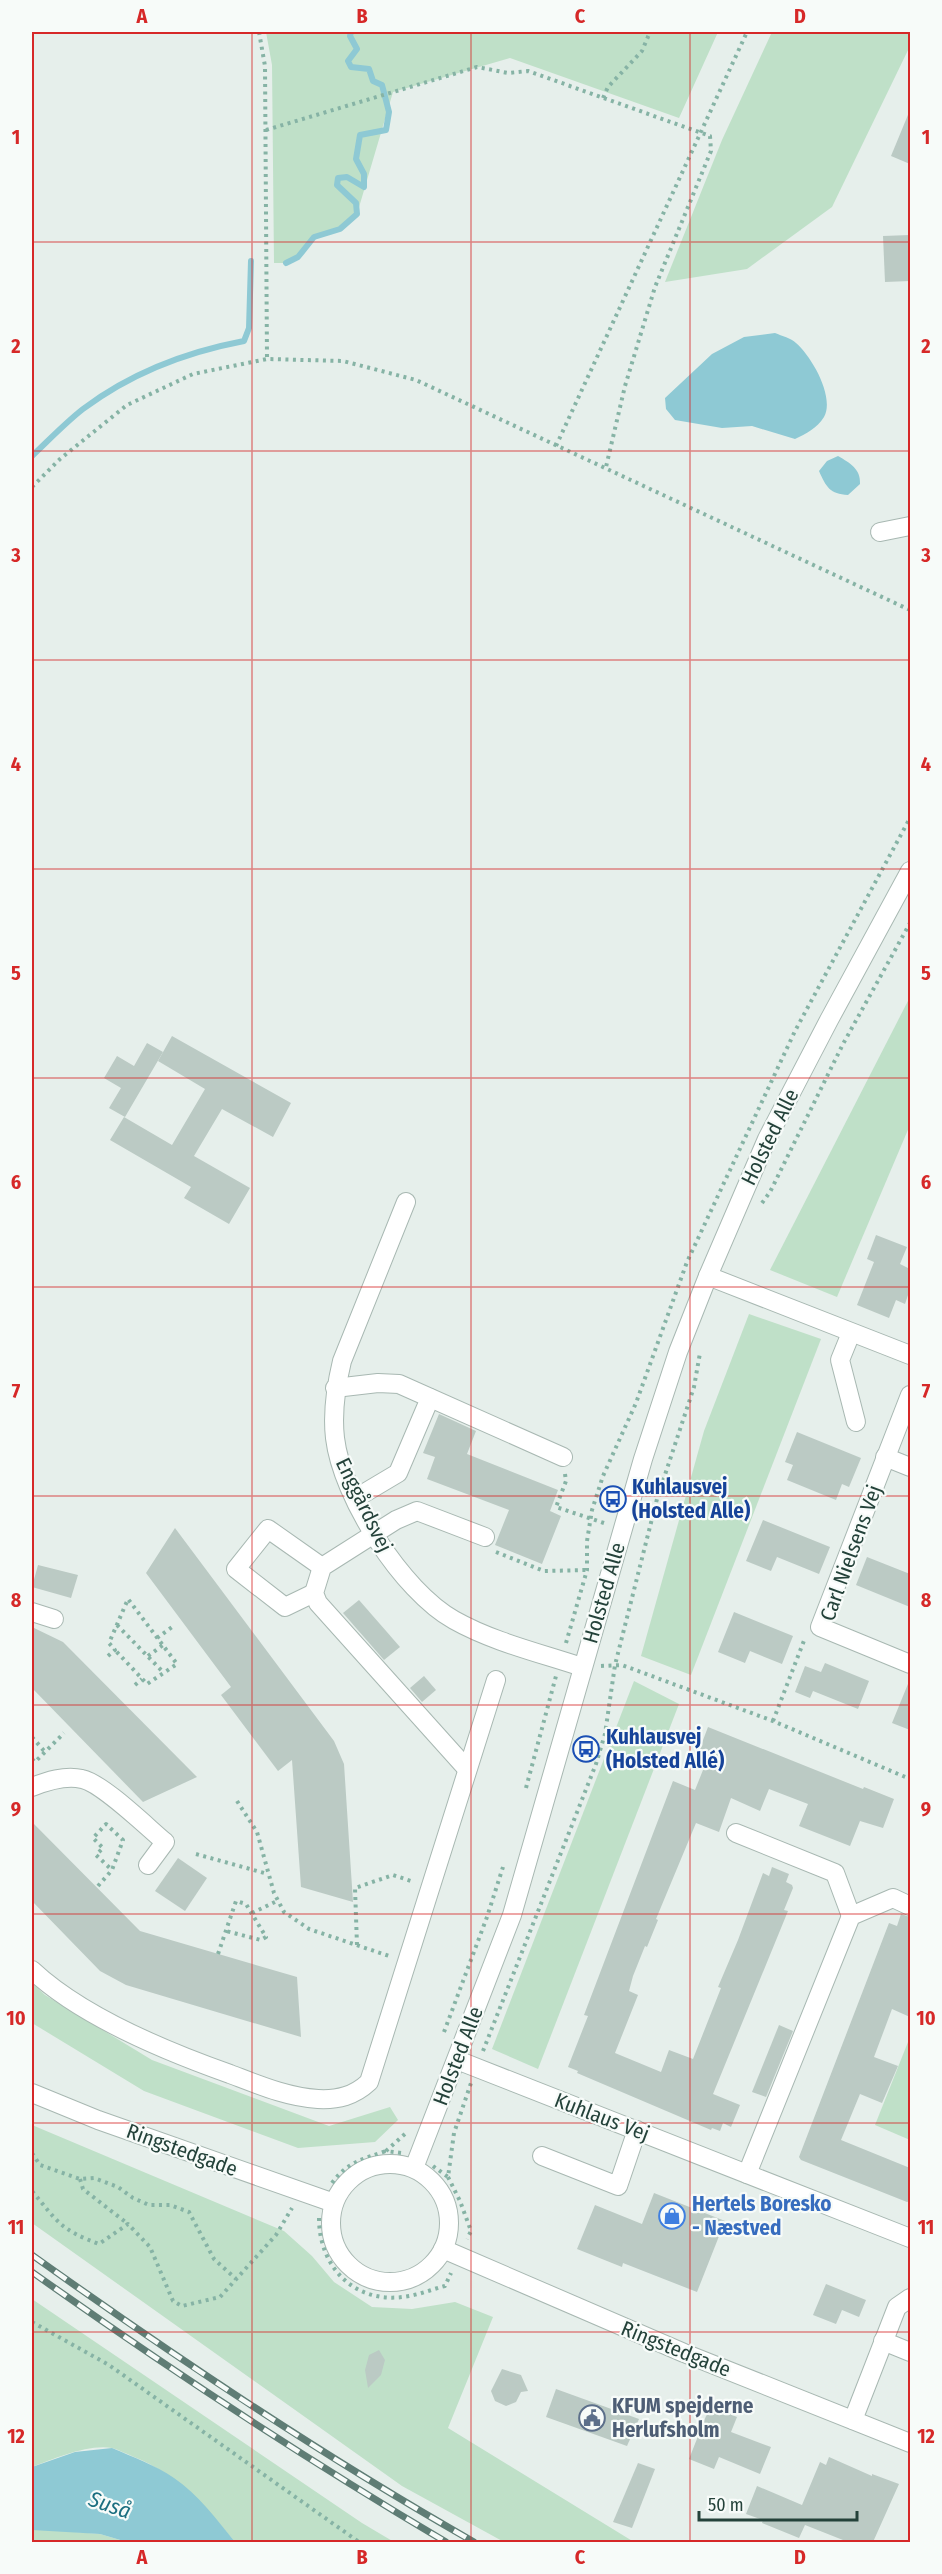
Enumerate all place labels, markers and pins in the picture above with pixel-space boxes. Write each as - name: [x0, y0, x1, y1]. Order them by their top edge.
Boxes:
- place label: Kuhlausvej (Holsted Alle): [632, 1474, 750, 1524]
- bus stop icon: Kuhlausvej (Holsted Alle): [598, 1484, 628, 1514]
- place label: Kuhlausvej (Holsted Allé): [606, 1724, 724, 1774]
- bus stop icon: Kuhlausvej (Holsted Allé): [571, 1734, 601, 1764]
- place label: Hertels Boresko - Næstved: [692, 2191, 831, 2241]
- shop icon: Hertels Boresko - Næstved: [657, 2201, 687, 2231]
- place label: KFUM spejderne Herlufsholm: [612, 2393, 754, 2443]
- public building icon: KFUM spejderne Herlufsholm: [577, 2403, 607, 2433]

